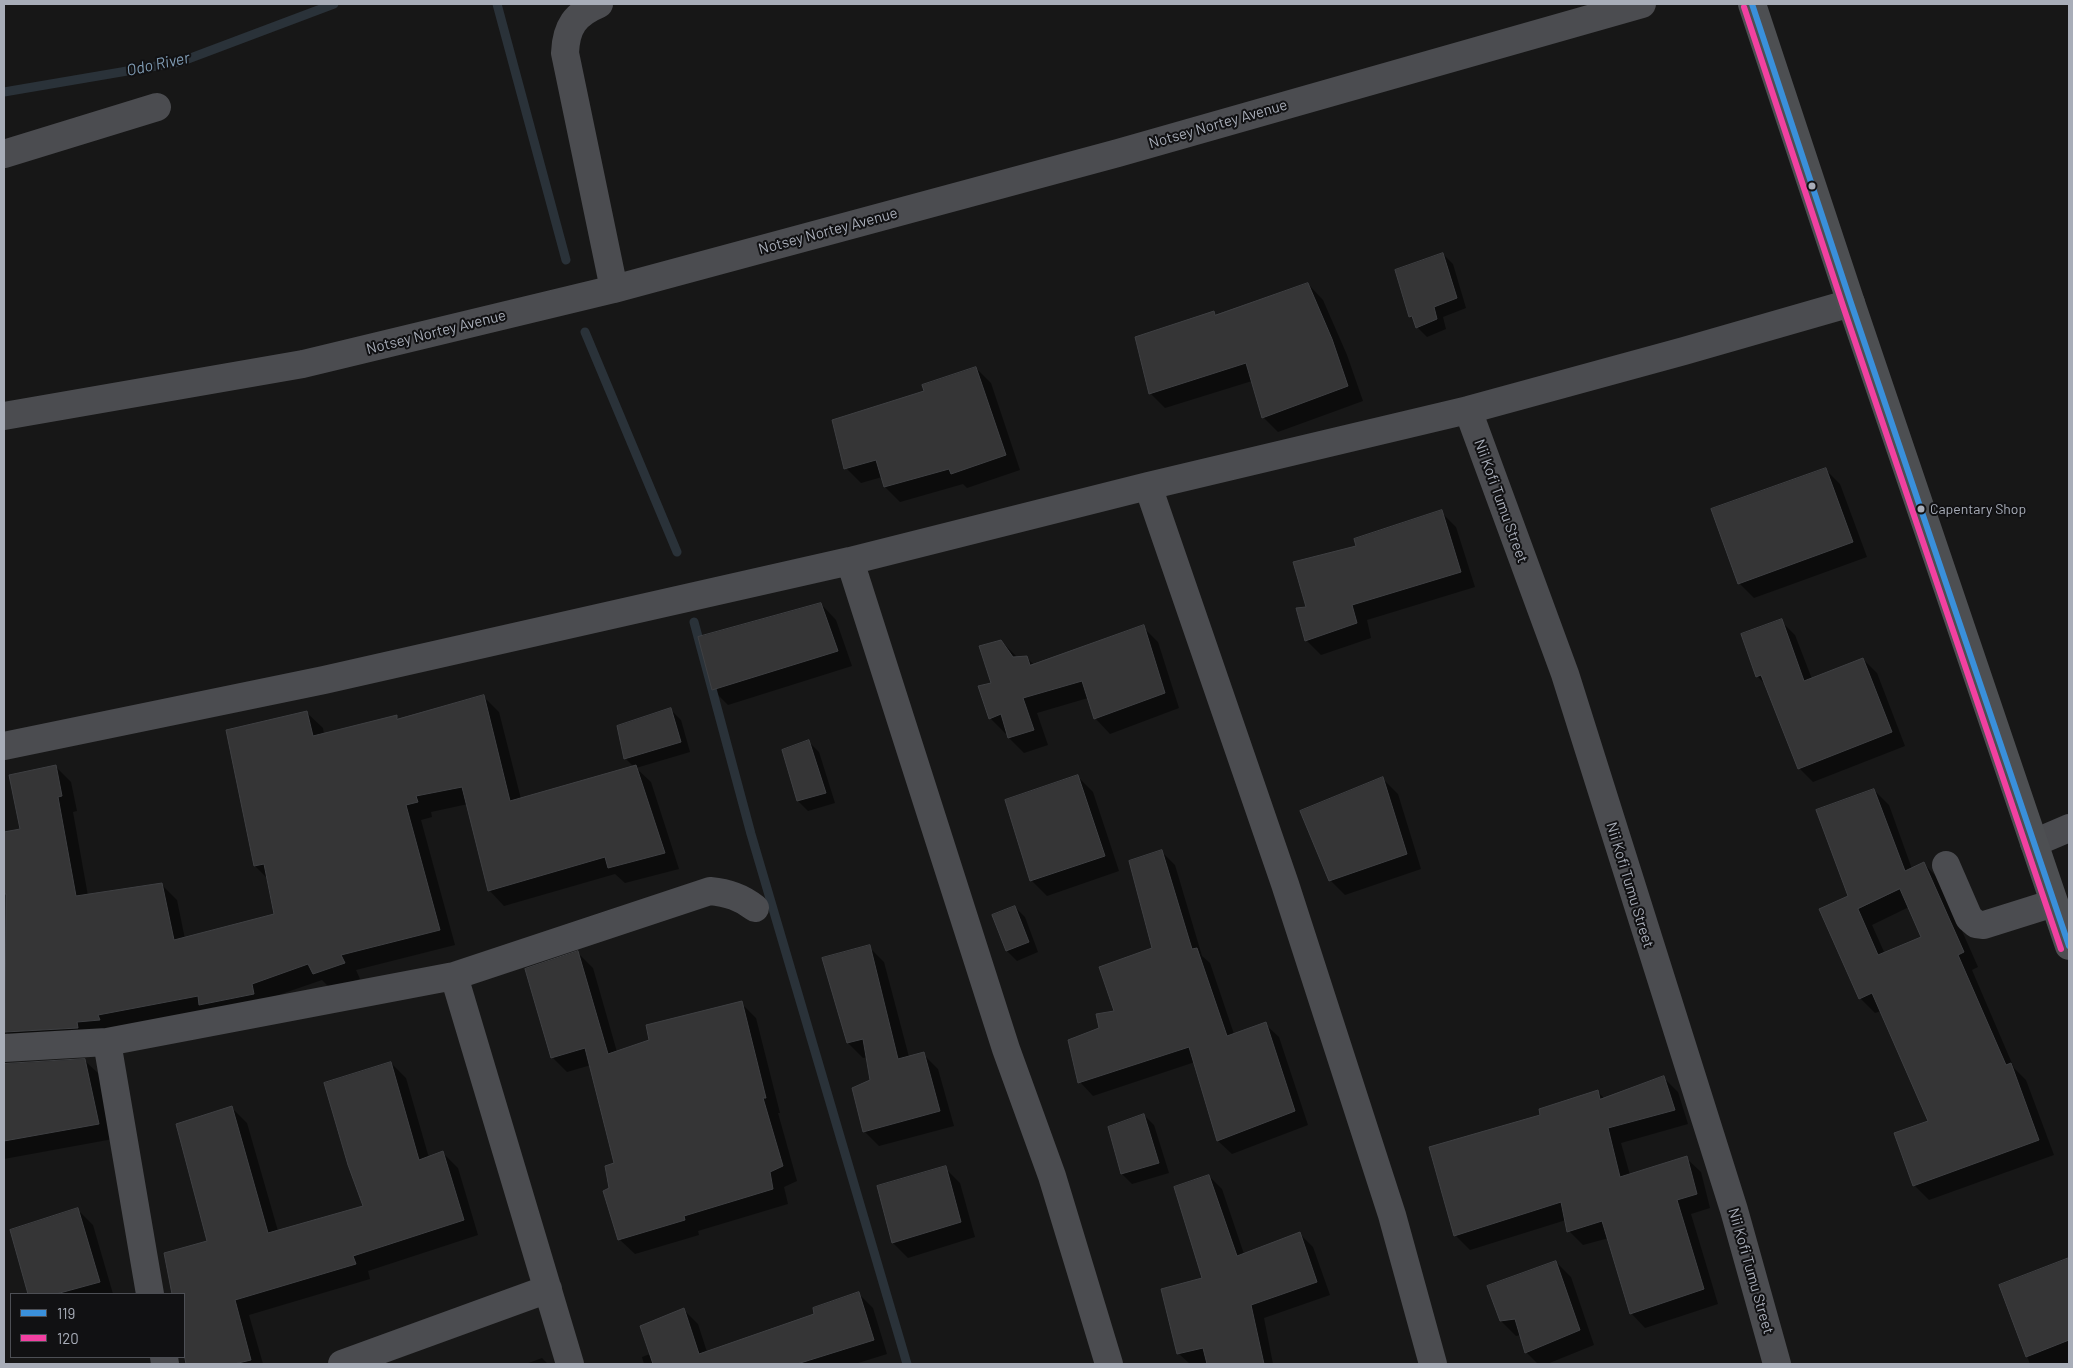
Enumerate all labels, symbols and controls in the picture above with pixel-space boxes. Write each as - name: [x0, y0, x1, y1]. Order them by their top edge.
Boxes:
- water label: Odo River: [125, 48, 191, 80]
- street label: Notsey Nortey Avenue: [1147, 96, 1289, 152]
- unlabelled marker: [1807, 181, 1817, 191]
- street label: Notsey Nortey Avenue: [757, 204, 899, 258]
- street label: Notsey Nortey Avenue: [364, 306, 508, 358]
- street label: Nii Kofi Tumu Street: [1470, 437, 1532, 565]
- place label: Capentary Shop: [1930, 501, 2026, 517]
- marker: Capentary Shop: [1916, 504, 1926, 514]
- street label: Nii Kofi Tumu Street: [1602, 820, 1658, 950]
- street label: Nii Kofi Tumu Street: [1724, 1206, 1778, 1336]
- legend: [10, 1293, 185, 1358]
- text: 119: [57, 1304, 75, 1322]
- text: 120: [57, 1329, 79, 1347]

